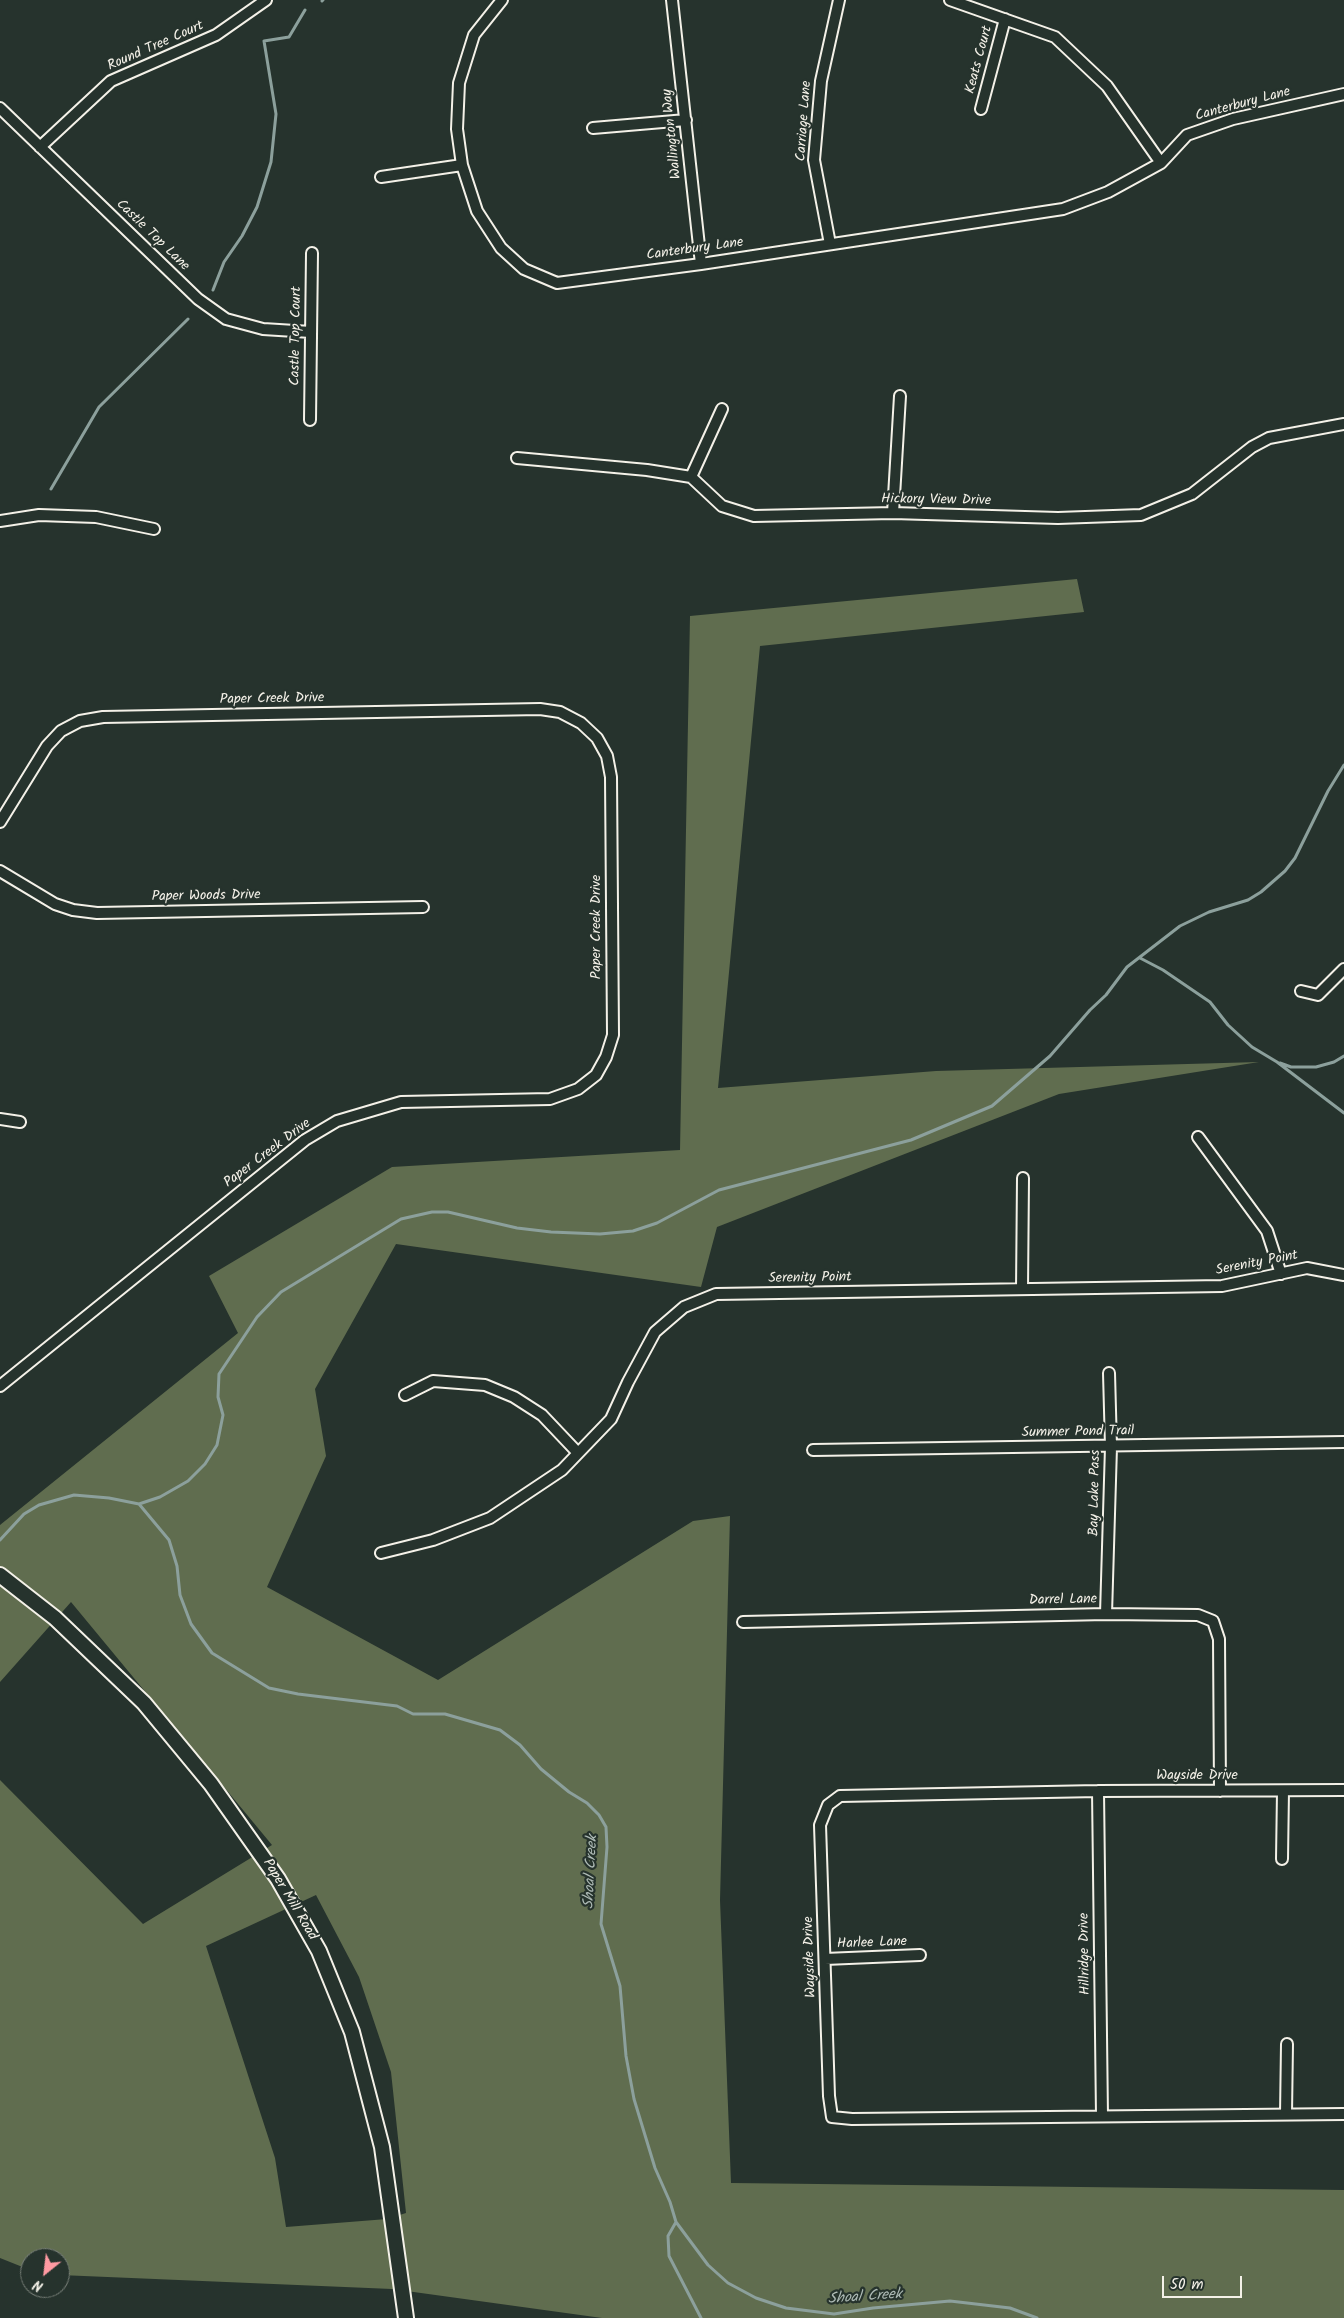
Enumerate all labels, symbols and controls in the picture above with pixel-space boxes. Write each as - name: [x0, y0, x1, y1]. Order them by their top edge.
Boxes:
- street label: Round Tree Court: [105, 18, 207, 76]
- street label: Keats Court: [963, 24, 997, 96]
- street label: Carriage Lane: [794, 80, 816, 162]
- street label: Canterbury Lane: [1194, 84, 1292, 126]
- street label: Wallington Way: [660, 88, 686, 180]
- street label: Castle Top Lane: [112, 197, 192, 275]
- street label: Canterbury Lane: [645, 235, 745, 265]
- street label: Castle Top Court: [288, 286, 306, 386]
- street label: Hickory View Drive: [881, 492, 991, 510]
- street label: Paper Creek Drive: [220, 691, 324, 709]
- street label: Paper Creek Drive: [590, 875, 606, 979]
- street label: Paper Woods Drive: [151, 888, 261, 906]
- street label: Paper Creek Drive: [221, 1116, 315, 1192]
- street label: Serenity Point: [1215, 1248, 1299, 1280]
- street label: Serenity Point: [768, 1270, 852, 1288]
- street label: Summer Pond Trail: [1022, 1424, 1134, 1442]
- street label: Bay Lake Pass: [1087, 1450, 1105, 1536]
- street label: Darrel Lane: [1029, 1592, 1097, 1610]
- street label: Wayside Drive: [1156, 1769, 1238, 1785]
- water label: Shoal Creek: [581, 1835, 603, 1909]
- street label: Paper Mill Road: [258, 1856, 320, 1944]
- street label: Hillridge Drive: [1077, 1913, 1095, 1995]
- street label: Wayside Drive: [801, 1916, 821, 1998]
- street label: Harlee Lane: [837, 1934, 907, 1954]
- north arrow: [20, 2248, 70, 2298]
- scale bar: [1164, 2266, 1244, 2298]
- text: N: [29, 2273, 47, 2297]
- text: 50 m: [1170, 2273, 1204, 2297]
- water label: Shoal Creek: [827, 2286, 903, 2310]

